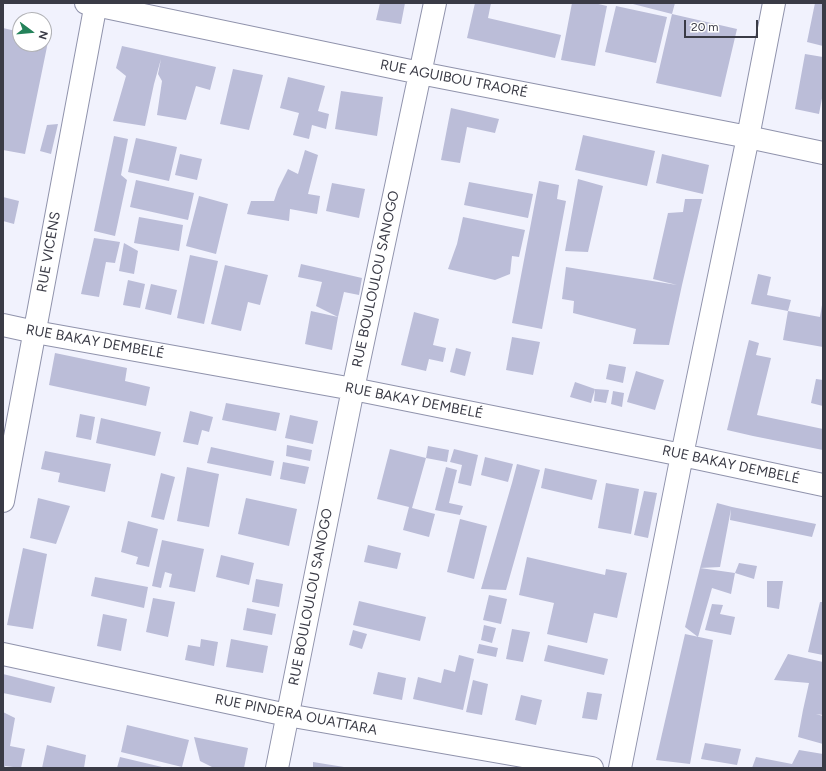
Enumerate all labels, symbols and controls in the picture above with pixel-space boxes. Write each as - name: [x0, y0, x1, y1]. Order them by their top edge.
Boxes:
- north arrow: [12, 12, 52, 52]
- scale bar: [686, 12, 760, 38]
- text: 20 m: [691, 20, 719, 34]
- text: N: [36, 29, 50, 41]
- street label: RUE AGUIBOU TRAORÉ: [379, 56, 529, 102]
- street label: RUE BOULOULOU SANOGO: [349, 189, 403, 369]
- street label: RUE VICENS: [34, 210, 64, 294]
- street label: RUE BAKAY DEMBELÉ: [24, 322, 166, 362]
- street label: RUE BAKAY DEMBELÉ: [343, 379, 485, 423]
- street label: RUE BAKAY DEMBELÉ: [661, 442, 801, 488]
- street label: RUE BOULOULOU SANOGO: [286, 507, 336, 687]
- street label: RUE PINDERA OUATTARA: [213, 691, 379, 739]

